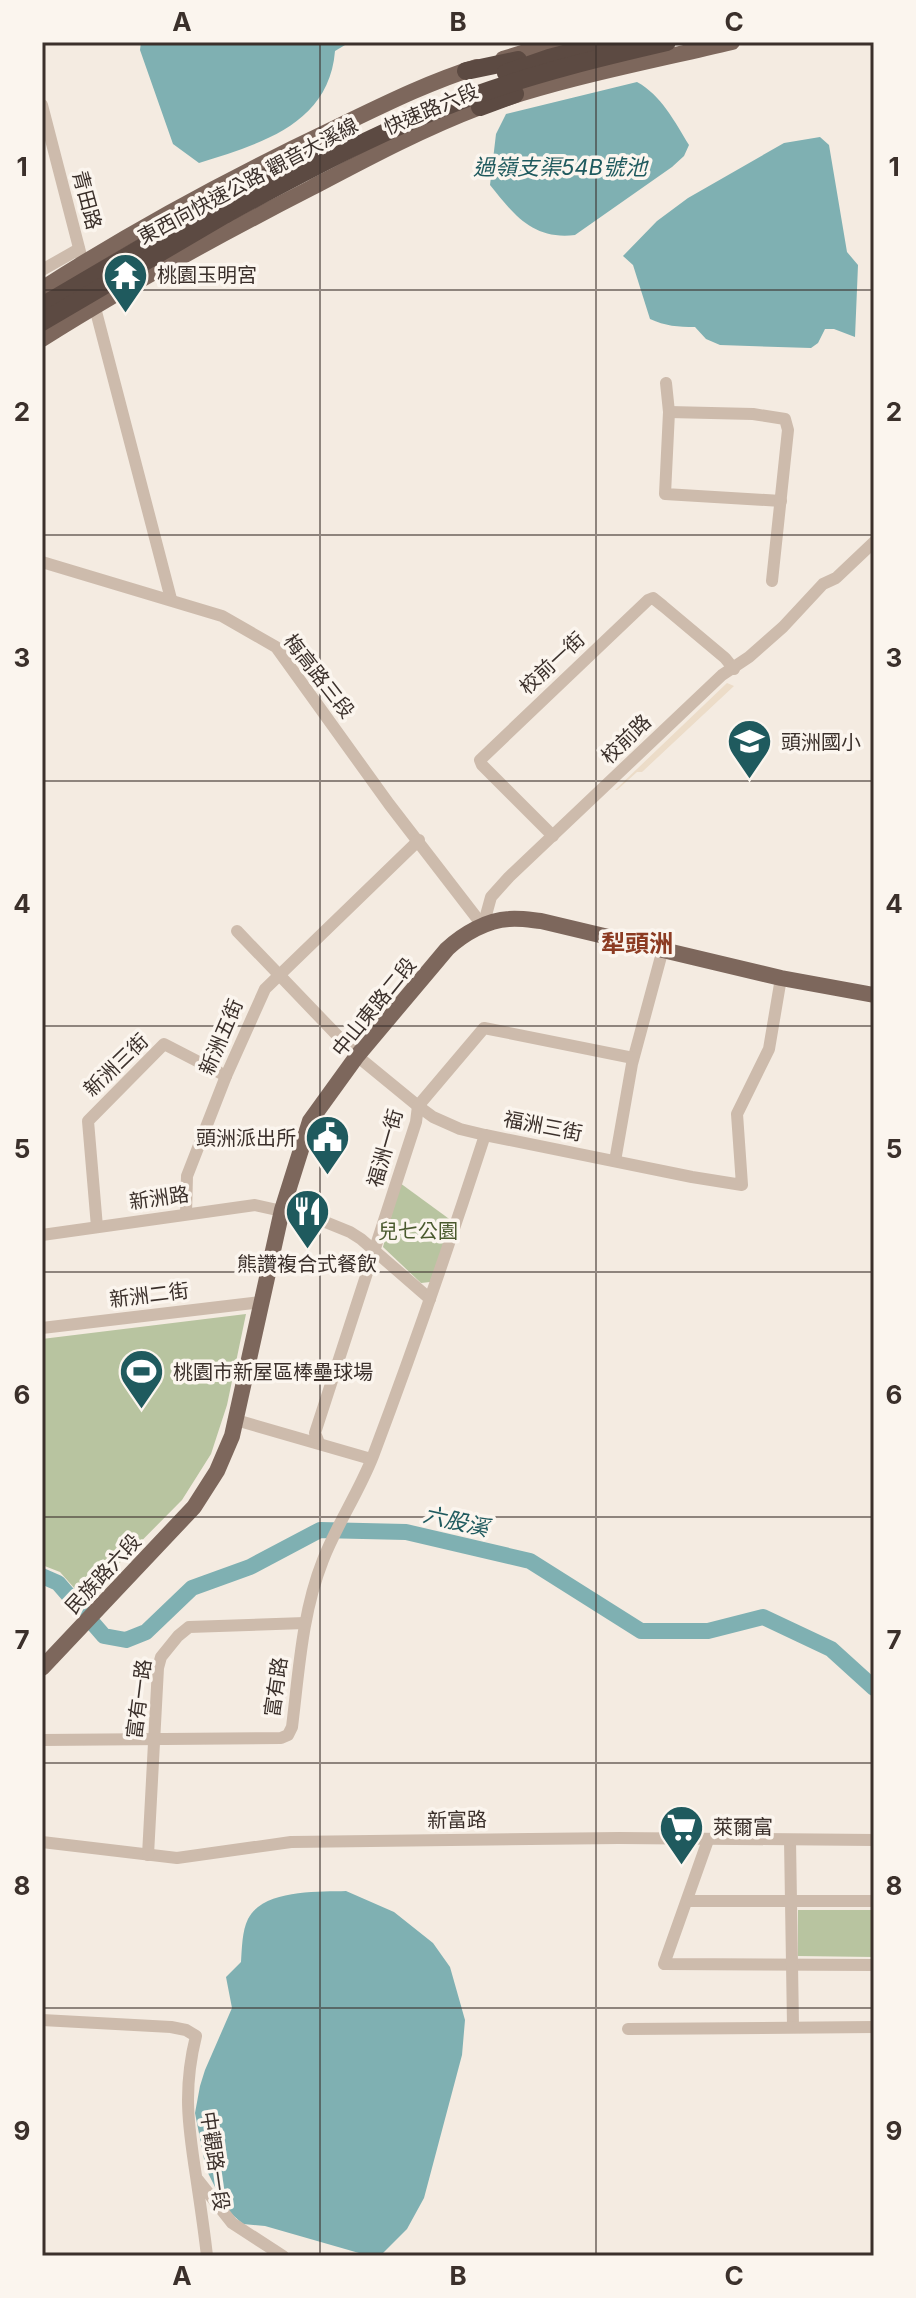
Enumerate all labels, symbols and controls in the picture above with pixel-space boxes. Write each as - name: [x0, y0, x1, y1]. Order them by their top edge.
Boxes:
- text: A: [172, 6, 192, 37]
- text: B: [449, 6, 467, 37]
- text: C: [724, 6, 744, 37]
- street label: 快速路六段: [380, 78, 482, 140]
- street label: 東西向快速公路 觀音大溪線: [134, 113, 362, 249]
- text: 1: [16, 151, 28, 182]
- text: 1: [888, 151, 900, 182]
- water label: 過嶺支渠54B號池: [473, 154, 649, 180]
- street label: 青田路: [68, 168, 106, 232]
- temple icon: 桃園玉明宮: [102, 251, 150, 314]
- place label: 桃園玉明宮: [157, 263, 257, 287]
- text: 2: [14, 396, 30, 427]
- text: 2: [886, 396, 902, 427]
- street label: 校前一街: [515, 627, 589, 699]
- street label: 梅高路三段: [279, 629, 359, 723]
- text: 3: [14, 642, 30, 673]
- text: 3: [886, 642, 902, 673]
- street label: 校前路: [596, 710, 656, 768]
- school or university icon: 頭洲國小: [726, 718, 774, 781]
- place label: 頭洲國小: [781, 730, 861, 754]
- text: 4: [13, 888, 31, 919]
- text: 4: [885, 888, 903, 919]
- district label: 犁頭洲: [601, 929, 673, 958]
- street label: 中山東路二段: [327, 953, 421, 1061]
- street label: 新洲五街: [194, 995, 248, 1079]
- street label: 新洲三街: [79, 1029, 153, 1101]
- street label: 福洲一街: [362, 1106, 408, 1190]
- street label: 福洲三街: [501, 1107, 585, 1145]
- public building icon: 頭洲派出所: [303, 1114, 351, 1177]
- place label: 頭洲派出所: [196, 1126, 296, 1150]
- text: 5: [14, 1133, 30, 1164]
- text: 5: [886, 1133, 902, 1164]
- street label: 新洲路: [128, 1182, 190, 1214]
- restaurant icon: 熊讚複合式餐飲: [283, 1188, 331, 1251]
- park label: 兒七公園: [378, 1219, 458, 1243]
- place label: 熊讚複合式餐飲: [237, 1252, 377, 1276]
- street label: 新洲二街: [108, 1278, 190, 1312]
- sports icon: 桃園市新屋區棒壘球場: [118, 1348, 166, 1411]
- place label: 桃園市新屋區棒壘球場: [173, 1360, 373, 1384]
- text: 6: [14, 1379, 30, 1410]
- text: 6: [886, 1379, 902, 1410]
- water label: 六股溪: [421, 1501, 494, 1542]
- street label: 民族路六段: [60, 1529, 146, 1619]
- text: 7: [14, 1624, 30, 1655]
- text: 7: [886, 1624, 902, 1655]
- street label: 富有路: [260, 1656, 292, 1718]
- street label: 富有一路: [122, 1658, 156, 1740]
- supermarket icon: 萊爾富: [658, 1803, 706, 1866]
- street label: 新富路: [427, 1807, 487, 1833]
- place label: 萊爾富: [713, 1815, 773, 1839]
- text: 8: [14, 1870, 30, 1901]
- text: 8: [886, 1870, 902, 1901]
- street label: 中觀路一段: [196, 2110, 234, 2212]
- text: 9: [14, 2115, 30, 2146]
- text: 9: [886, 2115, 902, 2146]
- text: A: [172, 2260, 192, 2291]
- text: B: [449, 2260, 467, 2291]
- text: C: [724, 2260, 744, 2291]

